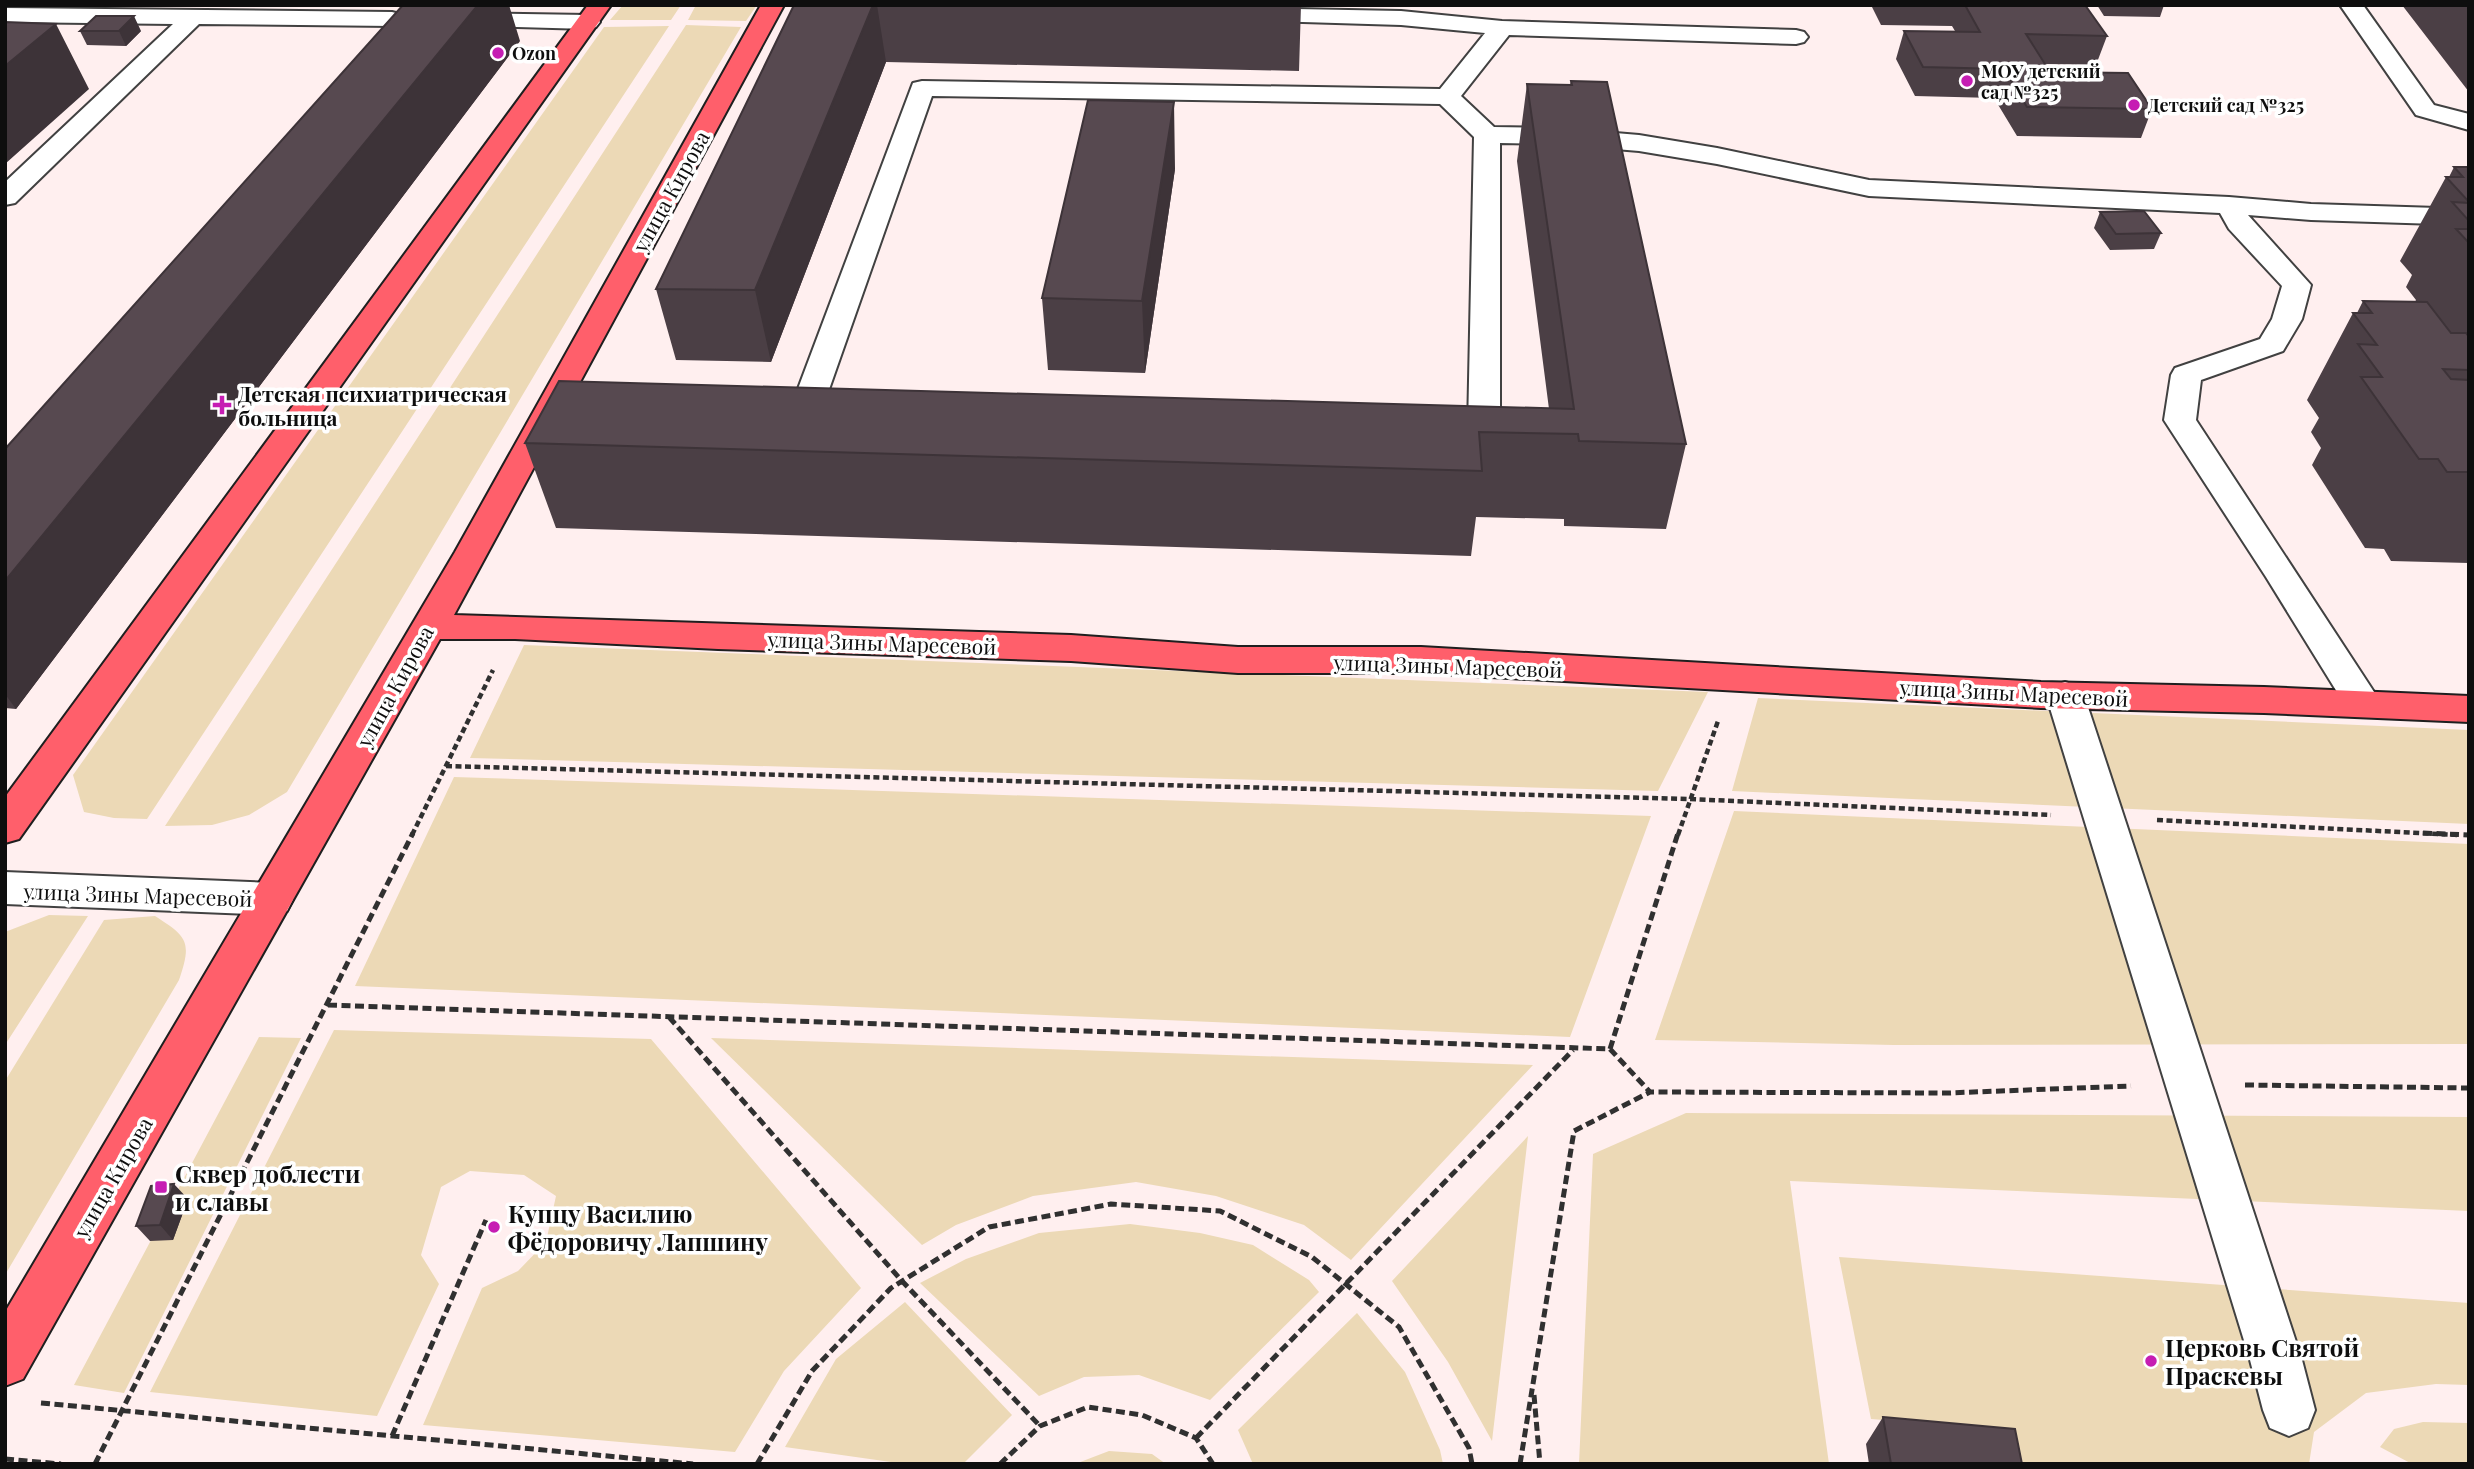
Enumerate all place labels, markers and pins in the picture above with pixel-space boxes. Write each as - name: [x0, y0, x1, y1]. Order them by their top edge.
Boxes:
- place label: Ozon: [512, 41, 556, 65]
- marker: Ozon: [490, 45, 506, 61]
- place label: МОУ детский сад №325: [1981, 59, 2101, 104]
- marker: МОУ детский сад №325: [1959, 73, 1975, 89]
- place label: Детский сад №325: [2148, 93, 2304, 117]
- marker: Детский сад №325: [2126, 97, 2142, 113]
- place label: Детская психиатрическая больница: [238, 379, 507, 431]
- marker: Детская психиатрическая больница: [212, 395, 232, 415]
- place label: Сквер доблести и славы: [175, 1157, 361, 1217]
- marker: Сквер доблести и славы: [153, 1179, 169, 1195]
- place label: Купцу Василию Фёдоровичу Лапшину: [508, 1197, 768, 1257]
- marker: Купцу Василию Фёдоровичу Лапшину: [486, 1219, 502, 1235]
- place label: Церковь Святой Праскевы: [2165, 1331, 2359, 1391]
- marker: Церковь Святой Праскевы: [2143, 1353, 2159, 1369]

